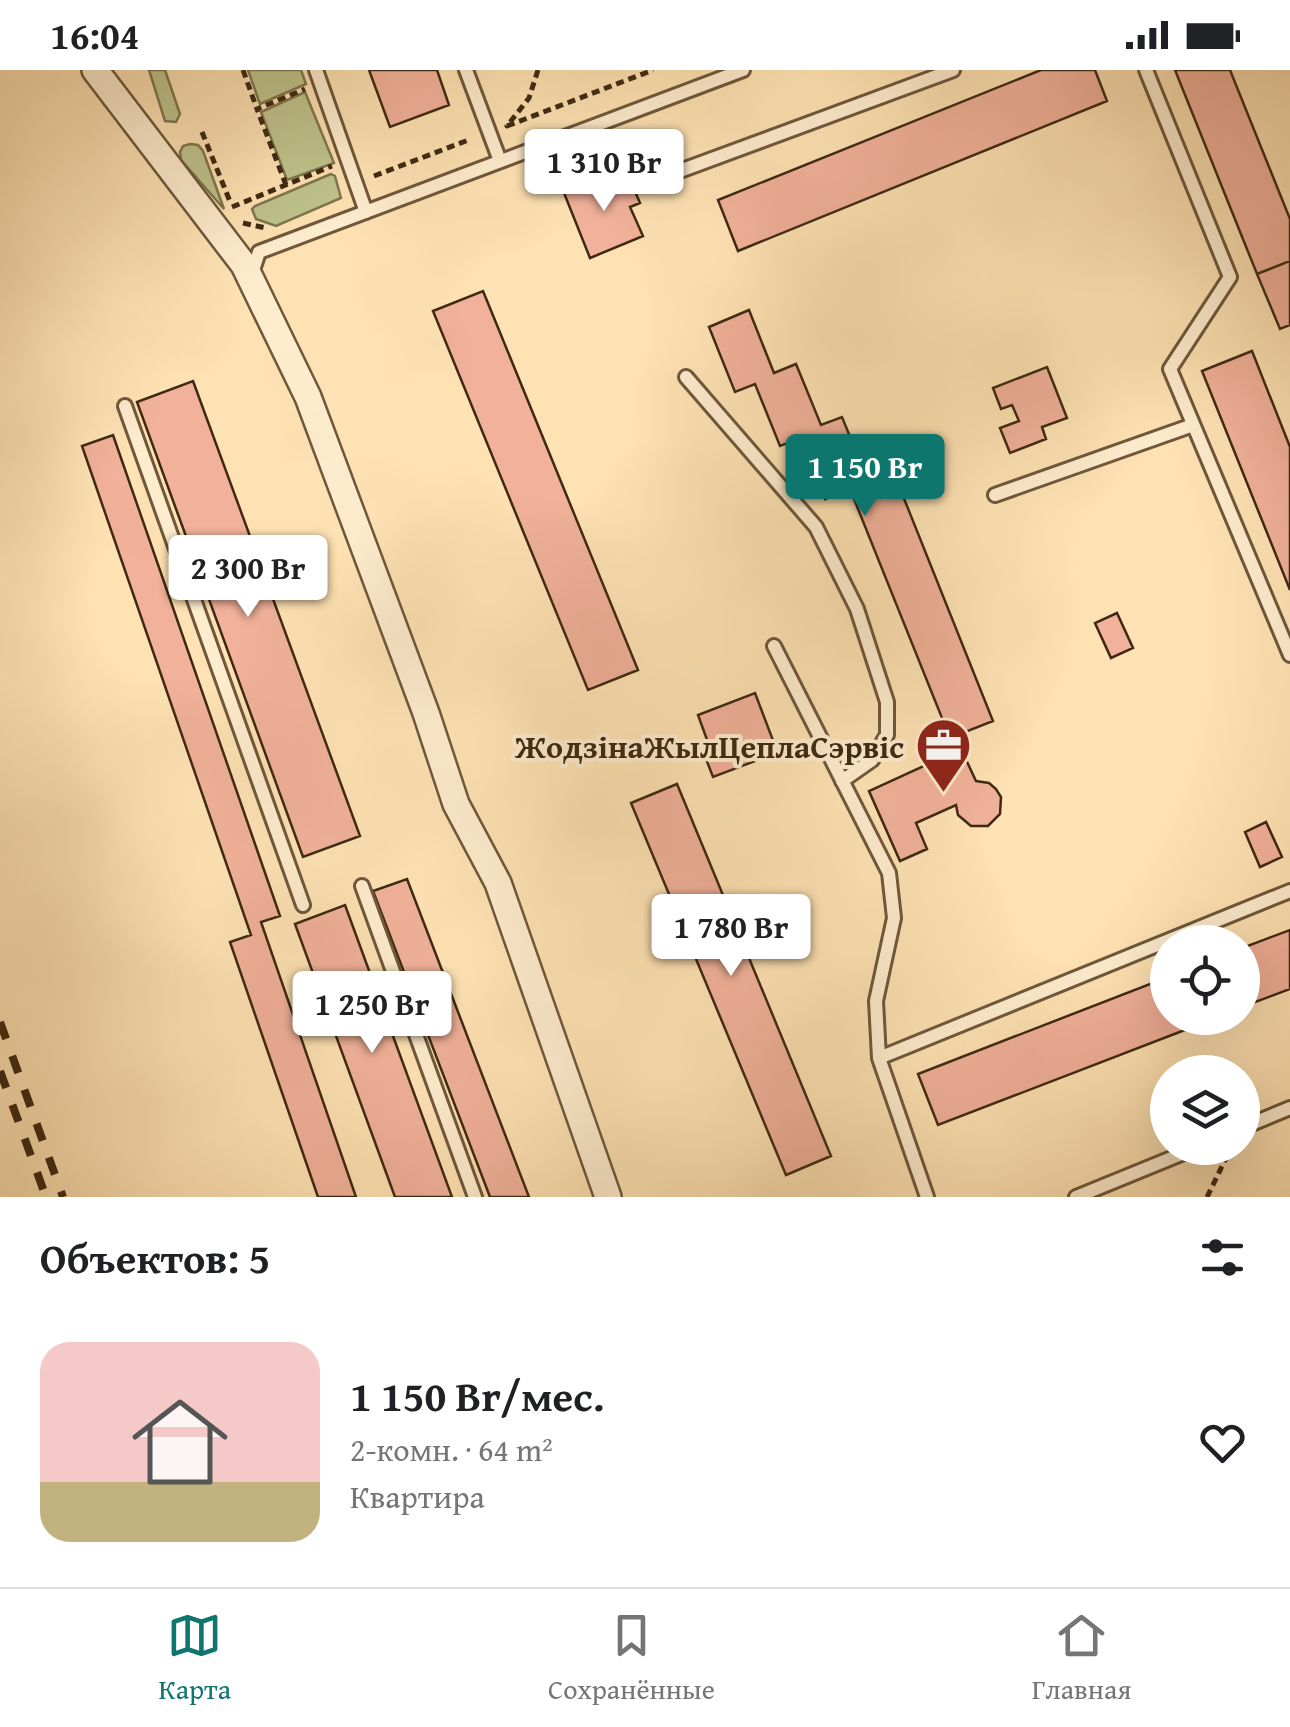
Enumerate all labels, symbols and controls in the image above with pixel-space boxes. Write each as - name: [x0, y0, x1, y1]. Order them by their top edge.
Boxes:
- text: 16:04: [50, 7, 140, 63]
- pin: 1 310 Br: [501, 129, 707, 214]
- text: 1 310 Br: [547, 138, 661, 185]
- pin: 1 150 Br: [762, 434, 968, 519]
- text: 1 150 Br: [808, 443, 922, 490]
- pin: 2 300 Br: [145, 535, 351, 620]
- text: 2 300 Br: [191, 544, 305, 591]
- office icon: ЖодзінаЖылЦеплаСэрвіс: [913, 716, 973, 795]
- place label: ЖодзінаЖылЦеплаСэрвіс: [514, 723, 904, 770]
- pin: 1 780 Br: [628, 894, 834, 979]
- text: 1 780 Br: [674, 903, 788, 950]
- map controls: [1150, 925, 1260, 1165]
- button: locate: [1150, 925, 1260, 1035]
- pin: 1 250 Br: [269, 971, 475, 1056]
- text: 1 250 Br: [315, 980, 429, 1027]
- button: layers: [1150, 1055, 1260, 1165]
- text: Объектов: 5: [40, 1227, 270, 1288]
- icon: filters: [1195, 1230, 1250, 1285]
- text: 1 150 Br/мес.: [350, 1365, 604, 1426]
- icon: home: [120, 1382, 240, 1502]
- icon: heart: [1195, 1415, 1250, 1470]
- text: 2-комн. · 64 m²: [350, 1426, 553, 1473]
- text: Квартира: [350, 1473, 485, 1520]
- tab: Карта: [158, 1608, 231, 1709]
- tab: Сохранённые: [548, 1608, 715, 1709]
- tab: Главная: [1032, 1608, 1132, 1709]

